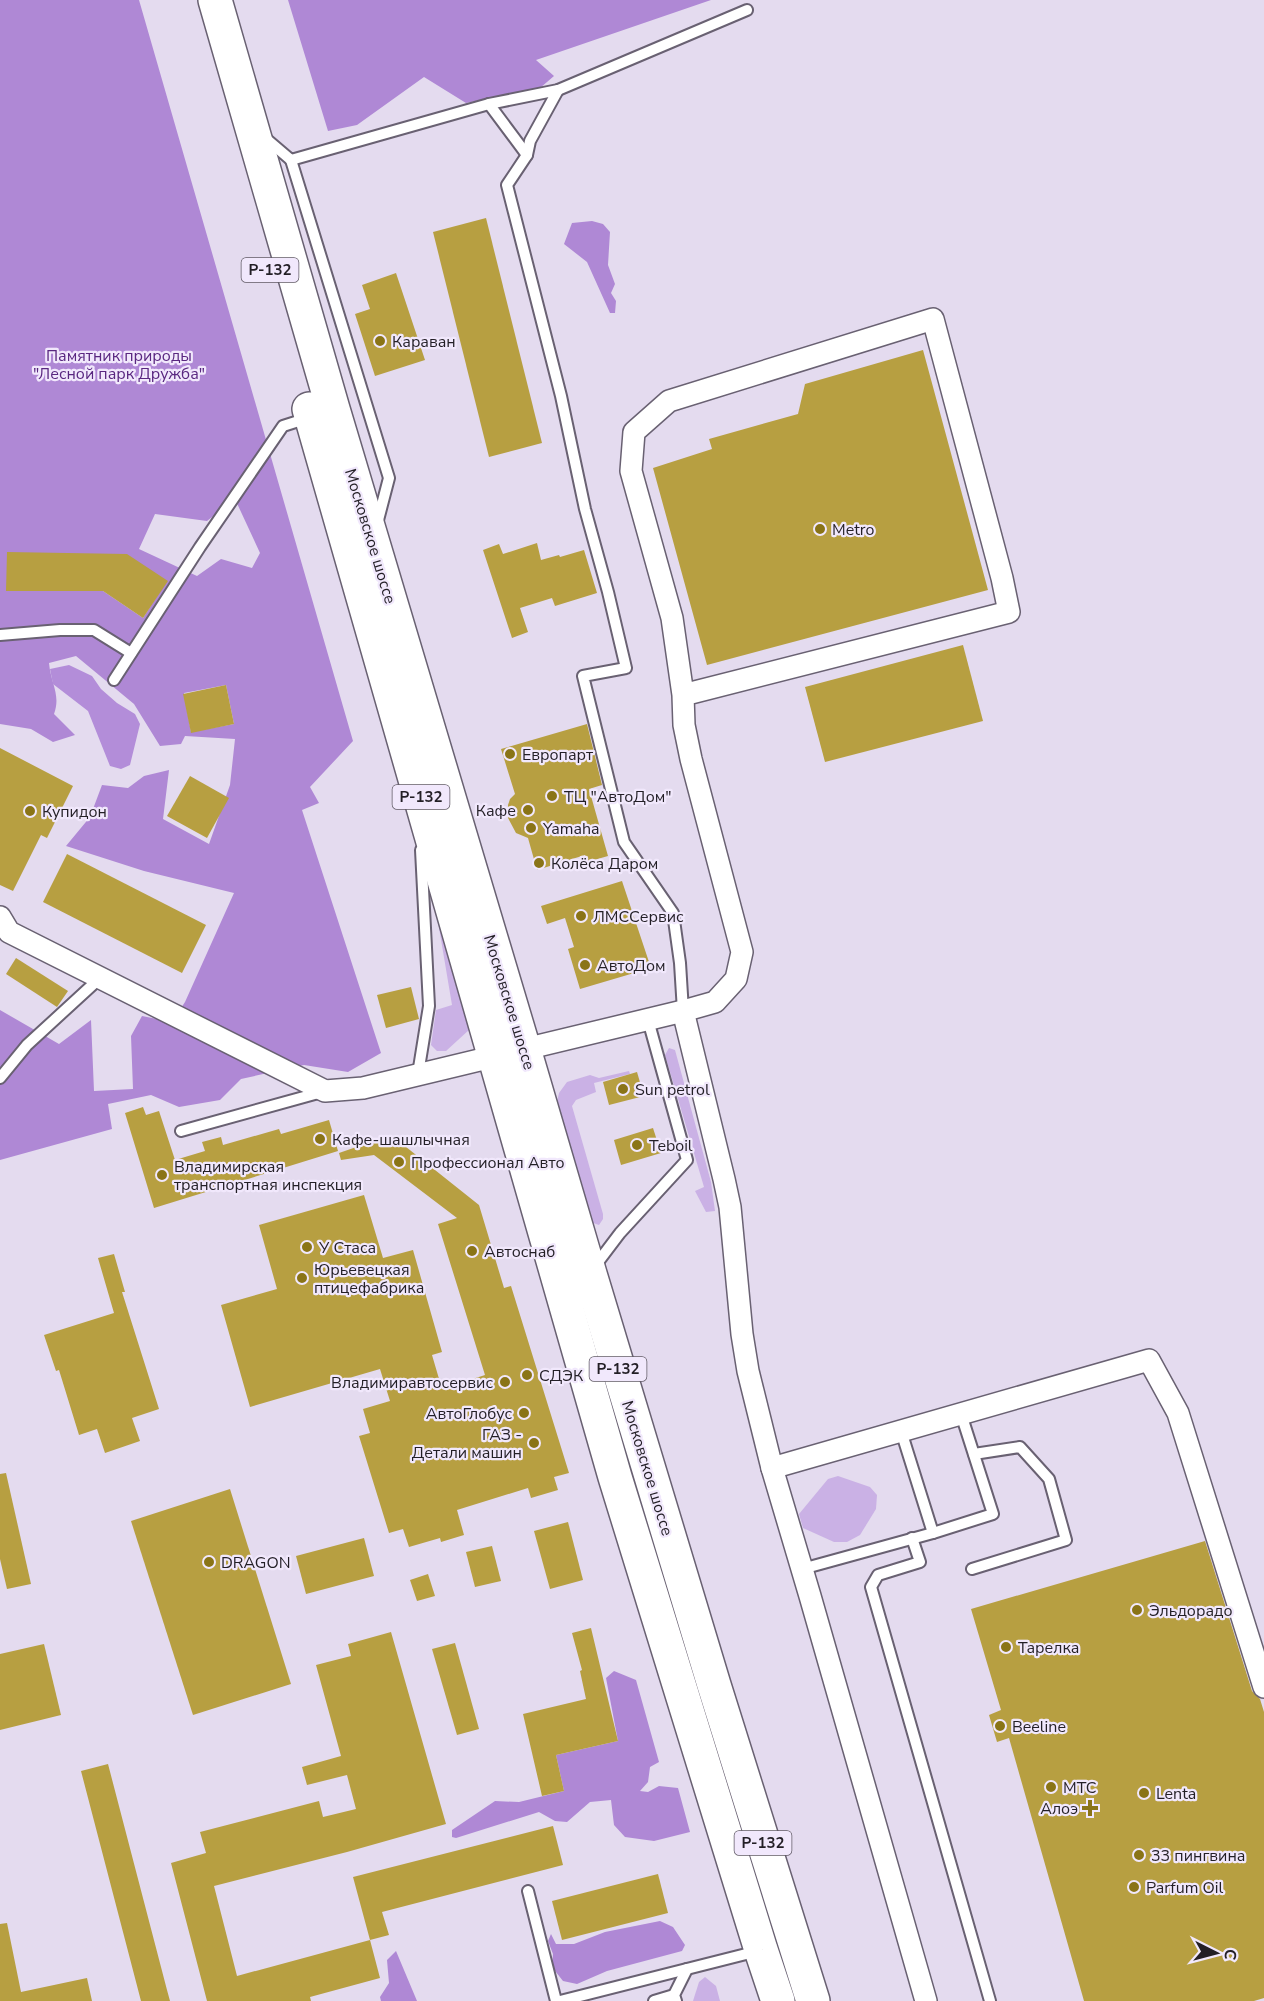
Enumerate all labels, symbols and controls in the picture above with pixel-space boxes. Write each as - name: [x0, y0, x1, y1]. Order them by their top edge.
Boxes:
- road number: Р-132: [242, 258, 298, 282]
- place label: Караван: [392, 331, 456, 353]
- marker: Караван: [373, 334, 387, 348]
- park label: Памятник природы "Лесной парк Дружба": [33, 345, 205, 385]
- street label: Московское шоссе: [339, 466, 401, 606]
- place label: Metro: [832, 519, 874, 541]
- marker: Metro: [813, 522, 827, 536]
- place label: Европарт: [522, 744, 594, 766]
- marker: Европарт: [503, 747, 517, 761]
- road number: Р-132: [392, 785, 450, 809]
- place label: ТЦ "АвтоДом": [564, 786, 672, 808]
- marker: ТЦ "АвтоДом": [545, 789, 559, 803]
- place label: Кафе: [476, 800, 516, 822]
- place label: Купидон: [42, 801, 107, 823]
- marker: Кафе: [521, 803, 535, 817]
- marker: Купидон: [23, 804, 37, 818]
- place label: Yamaha: [542, 818, 600, 840]
- marker: Yamaha: [524, 821, 538, 835]
- place label: Колёса Даром: [551, 853, 658, 875]
- marker: Колёса Даром: [532, 856, 546, 870]
- place label: ЛМССервис: [593, 906, 684, 928]
- marker: ЛМССервис: [574, 909, 588, 923]
- street label: Московское шоссе: [478, 932, 540, 1072]
- place label: АвтоДом: [597, 955, 666, 977]
- marker: АвтоДом: [578, 958, 592, 972]
- place label: Sun petrol: [635, 1079, 710, 1101]
- marker: Sun petrol: [616, 1082, 630, 1096]
- place label: Кафе-шашлычная: [332, 1129, 470, 1151]
- marker: Кафе-шашлычная: [313, 1132, 327, 1146]
- place label: Teboil: [649, 1135, 693, 1157]
- marker: Teboil: [630, 1138, 644, 1152]
- place label: Профессионал Авто: [411, 1152, 565, 1174]
- marker: Профессионал Авто: [392, 1155, 406, 1169]
- place label: Владимирская транспортная инспекция: [174, 1156, 362, 1196]
- marker: Владимирская транспортная инспекция: [155, 1168, 169, 1182]
- place label: У Стаса: [318, 1237, 376, 1259]
- marker: У Стаса: [300, 1240, 314, 1254]
- place label: Автоснаб: [484, 1241, 555, 1263]
- marker: Автоснаб: [465, 1244, 479, 1258]
- place label: Юрьевецкая птицефабрика: [314, 1259, 424, 1299]
- marker: Юрьевецкая птицефабрика: [295, 1271, 309, 1285]
- road number: Р-132: [590, 1357, 646, 1381]
- place label: СДЭК: [539, 1365, 584, 1387]
- marker: СДЭК: [520, 1368, 534, 1382]
- place label: Владимиравтосервис: [331, 1372, 493, 1394]
- marker: Владимиравтосервис: [498, 1375, 512, 1389]
- street label: Московское шоссе: [616, 1398, 678, 1538]
- place label: АвтоГлобус: [426, 1403, 512, 1425]
- marker: АвтоГлобус: [517, 1406, 531, 1420]
- place label: ГАЗ - Детали машин: [412, 1424, 522, 1464]
- marker: ГАЗ - Детали машин: [527, 1436, 541, 1450]
- place label: DRAGON: [221, 1552, 291, 1574]
- marker: DRAGON: [202, 1555, 216, 1569]
- place label: Эльдорадо: [1149, 1600, 1233, 1622]
- marker: Эльдорадо: [1130, 1603, 1144, 1617]
- place label: Тарелка: [1018, 1637, 1079, 1659]
- marker: Тарелка: [999, 1640, 1013, 1654]
- place label: Beeline: [1012, 1716, 1066, 1738]
- marker: Beeline: [993, 1719, 1007, 1733]
- place label: МТС: [1063, 1777, 1097, 1799]
- marker: МТС: [1044, 1780, 1058, 1794]
- place label: Lenta: [1156, 1783, 1196, 1805]
- marker: Lenta: [1137, 1786, 1151, 1800]
- place label: Алоэ: [1040, 1798, 1078, 1820]
- marker: Алоэ: [1083, 1801, 1097, 1815]
- road number: Р-132: [734, 1831, 792, 1855]
- place label: 33 пингвина: [1151, 1845, 1245, 1867]
- marker: 33 пингвина: [1132, 1848, 1146, 1862]
- place label: Parfum Oil: [1146, 1877, 1223, 1899]
- marker: Parfum Oil: [1127, 1880, 1141, 1894]
- north arrow: [1186, 1923, 1246, 1983]
- text: С: [1218, 1948, 1241, 1961]

